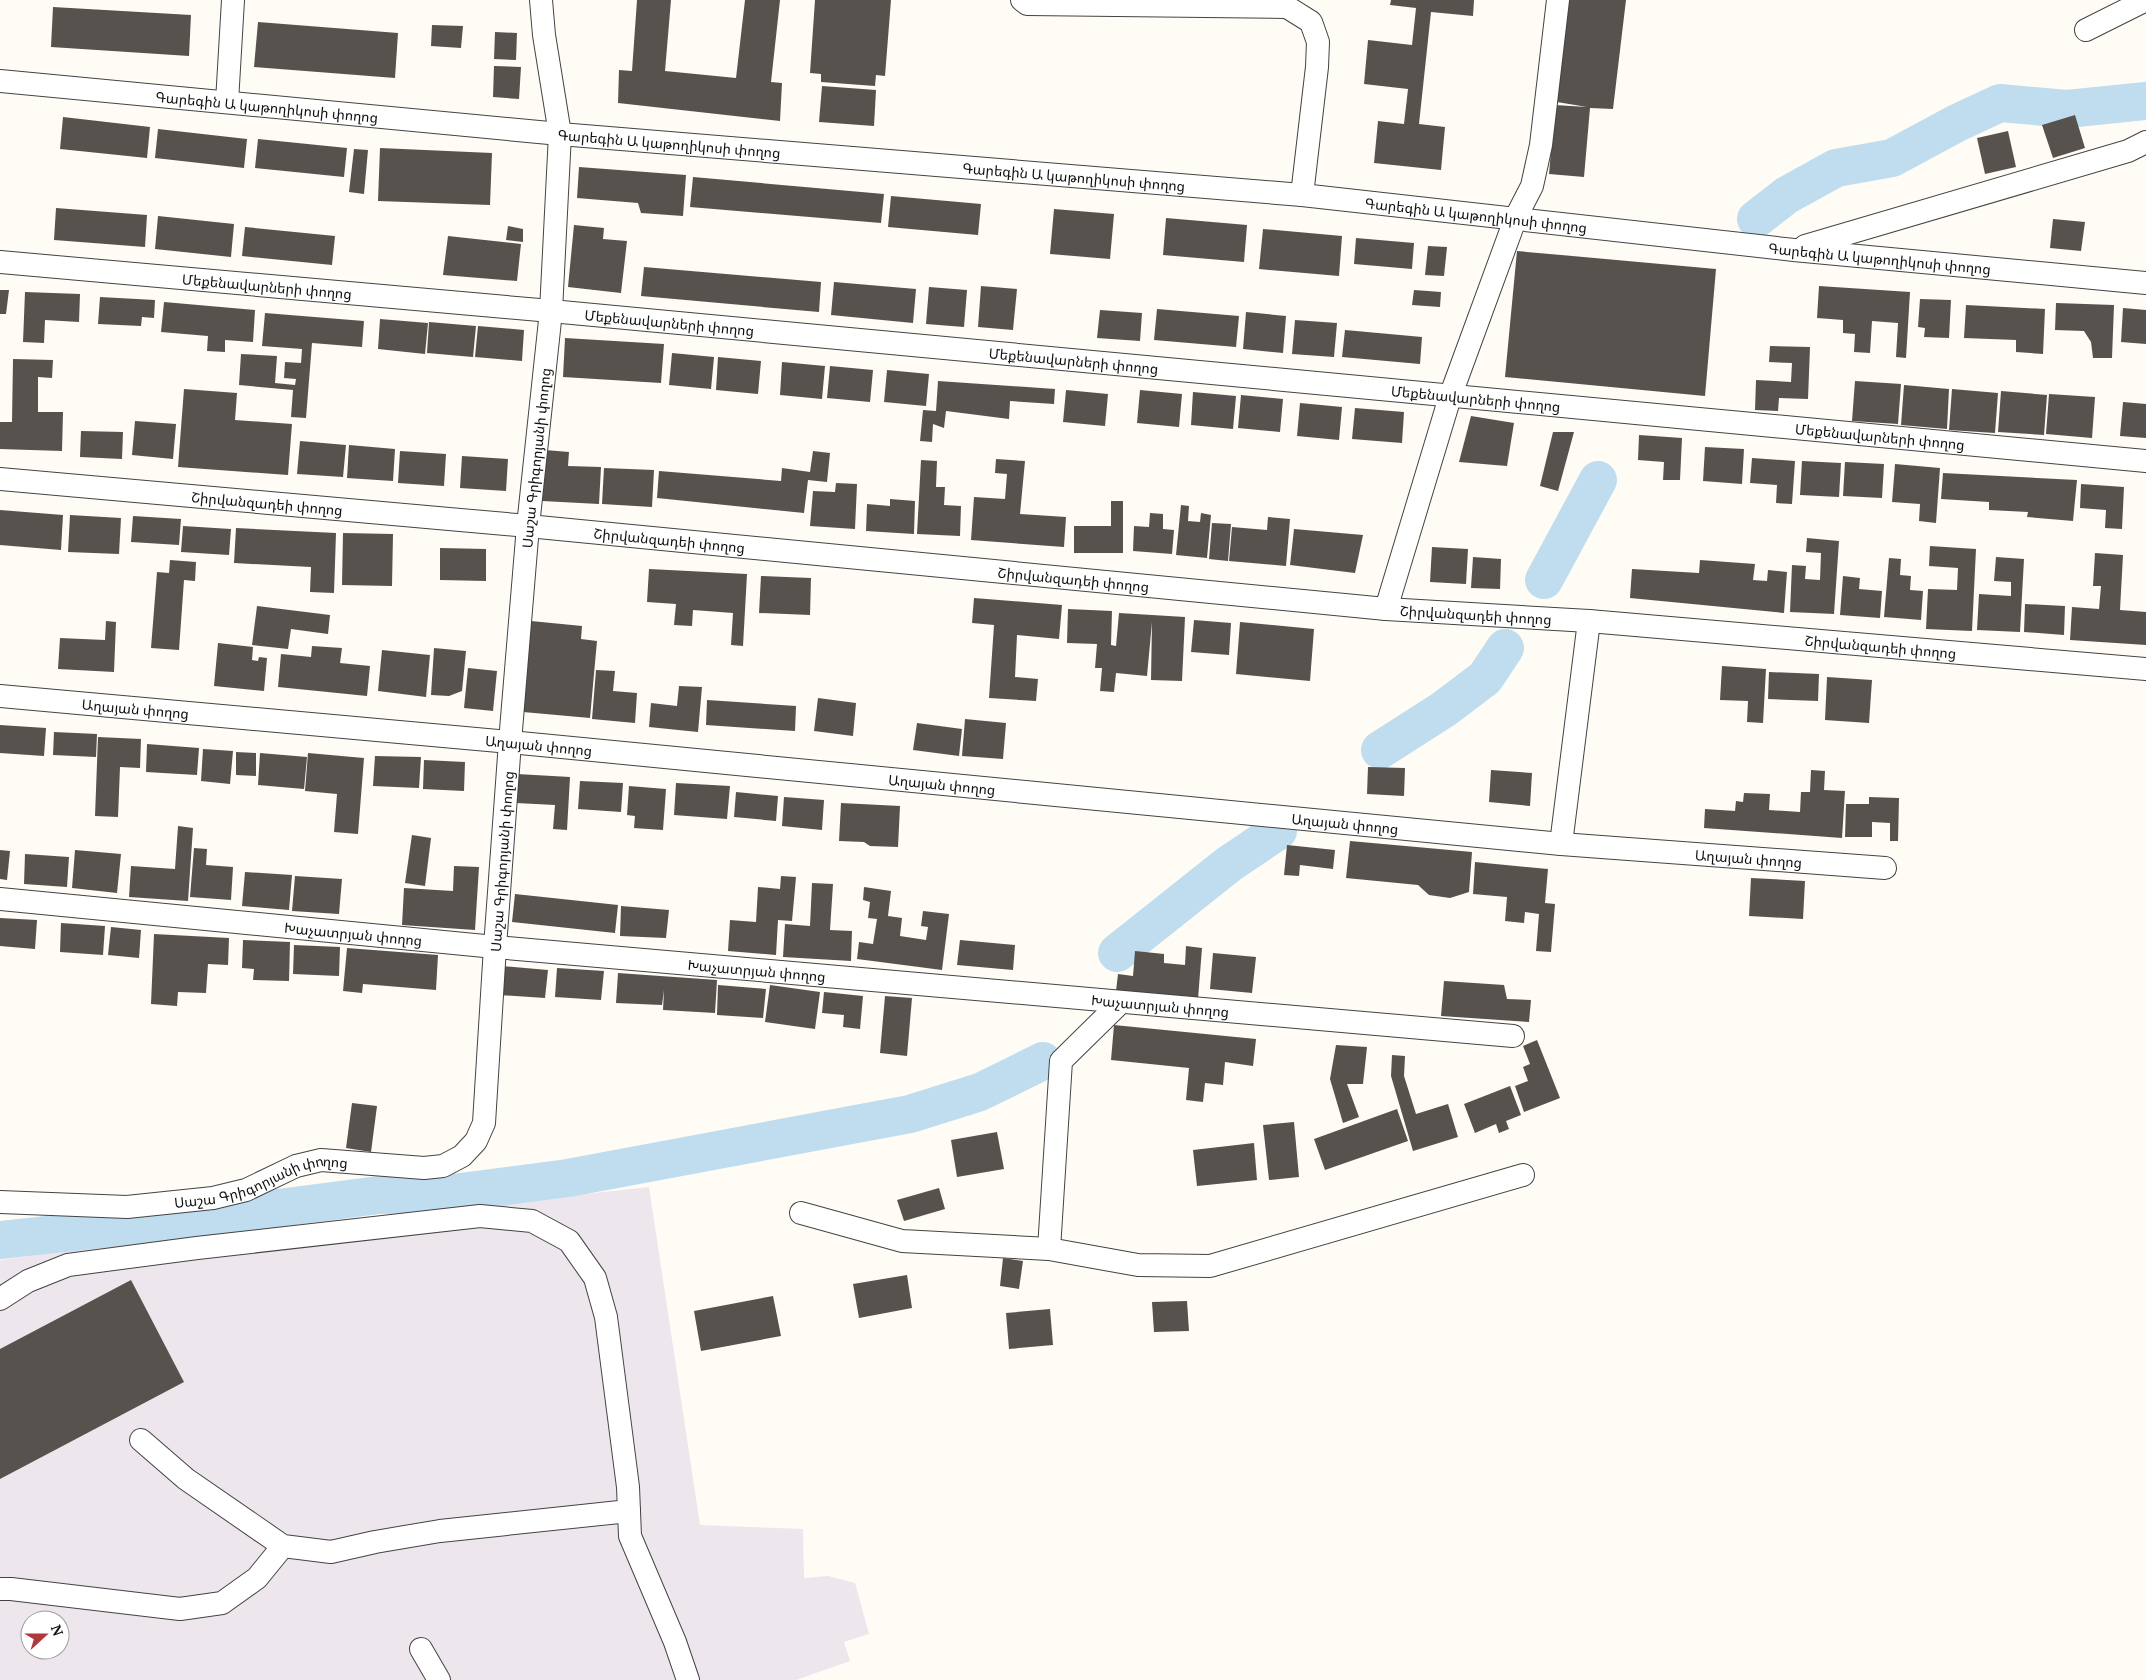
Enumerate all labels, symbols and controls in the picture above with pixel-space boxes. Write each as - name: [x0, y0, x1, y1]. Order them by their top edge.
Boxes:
- street label: Գարեգին Ա կաթողիկոսի փողոց: [155, 86, 379, 126]
- street label: Գարեգին Ա կաթողիկոսի փողոց: [557, 124, 781, 162]
- street label: Գարեգին Ա կաթողիկոսի փողոց: [962, 158, 1186, 195]
- street label: Գարեգին Ա կաթողիկոսի փողոց: [1364, 193, 1588, 236]
- street label: Գարեգին Ա կաթողիկոսի փողոց: [1767, 238, 1992, 278]
- street label: Մեքենավարների փողոց: [181, 269, 353, 303]
- street label: Մեքենավարների փողոց: [584, 305, 755, 340]
- street label: Մեքենավարների փողոց: [988, 343, 1159, 378]
- street label: Սաշա Գրիգորյանի փողոց: [517, 367, 554, 549]
- street label: Մեքենավարների փողոց: [1390, 381, 1561, 415]
- street label: Մեքենավարների փողոց: [1794, 419, 1966, 453]
- street label: Շիրվանզադեի փողոց: [190, 487, 344, 519]
- street label: Շիրվանզադեի փողոց: [593, 523, 746, 556]
- street label: Շիրվանզադեի փողոց: [997, 562, 1150, 596]
- street label: Շիրվանզադեի փողոց: [1399, 600, 1552, 628]
- street label: Շիրվանզադեի փողոց: [1804, 630, 1957, 662]
- street label: Աղայան փողոց: [81, 694, 190, 723]
- street label: Աղայան փողոց: [484, 730, 593, 759]
- street label: Աղայան փողոց: [887, 769, 996, 799]
- street label: Սաշա Գրիգորյանի փողոց: [485, 770, 517, 952]
- street label: Աղայան փողոց: [1291, 808, 1399, 838]
- street label: Աղայան փողոց: [1694, 844, 1803, 871]
- street label: Խաչատրյան փողոց: [284, 917, 423, 949]
- street label: Խաչատրյան փողոց: [687, 954, 826, 985]
- street label: Խաչատրյան փողոց: [1090, 990, 1230, 1021]
- street label: Սաշա Գրիգորյանի փողոց: [173, 1150, 349, 1212]
- north arrow: [20, 1610, 70, 1660]
- text: N: [47, 1622, 69, 1639]

